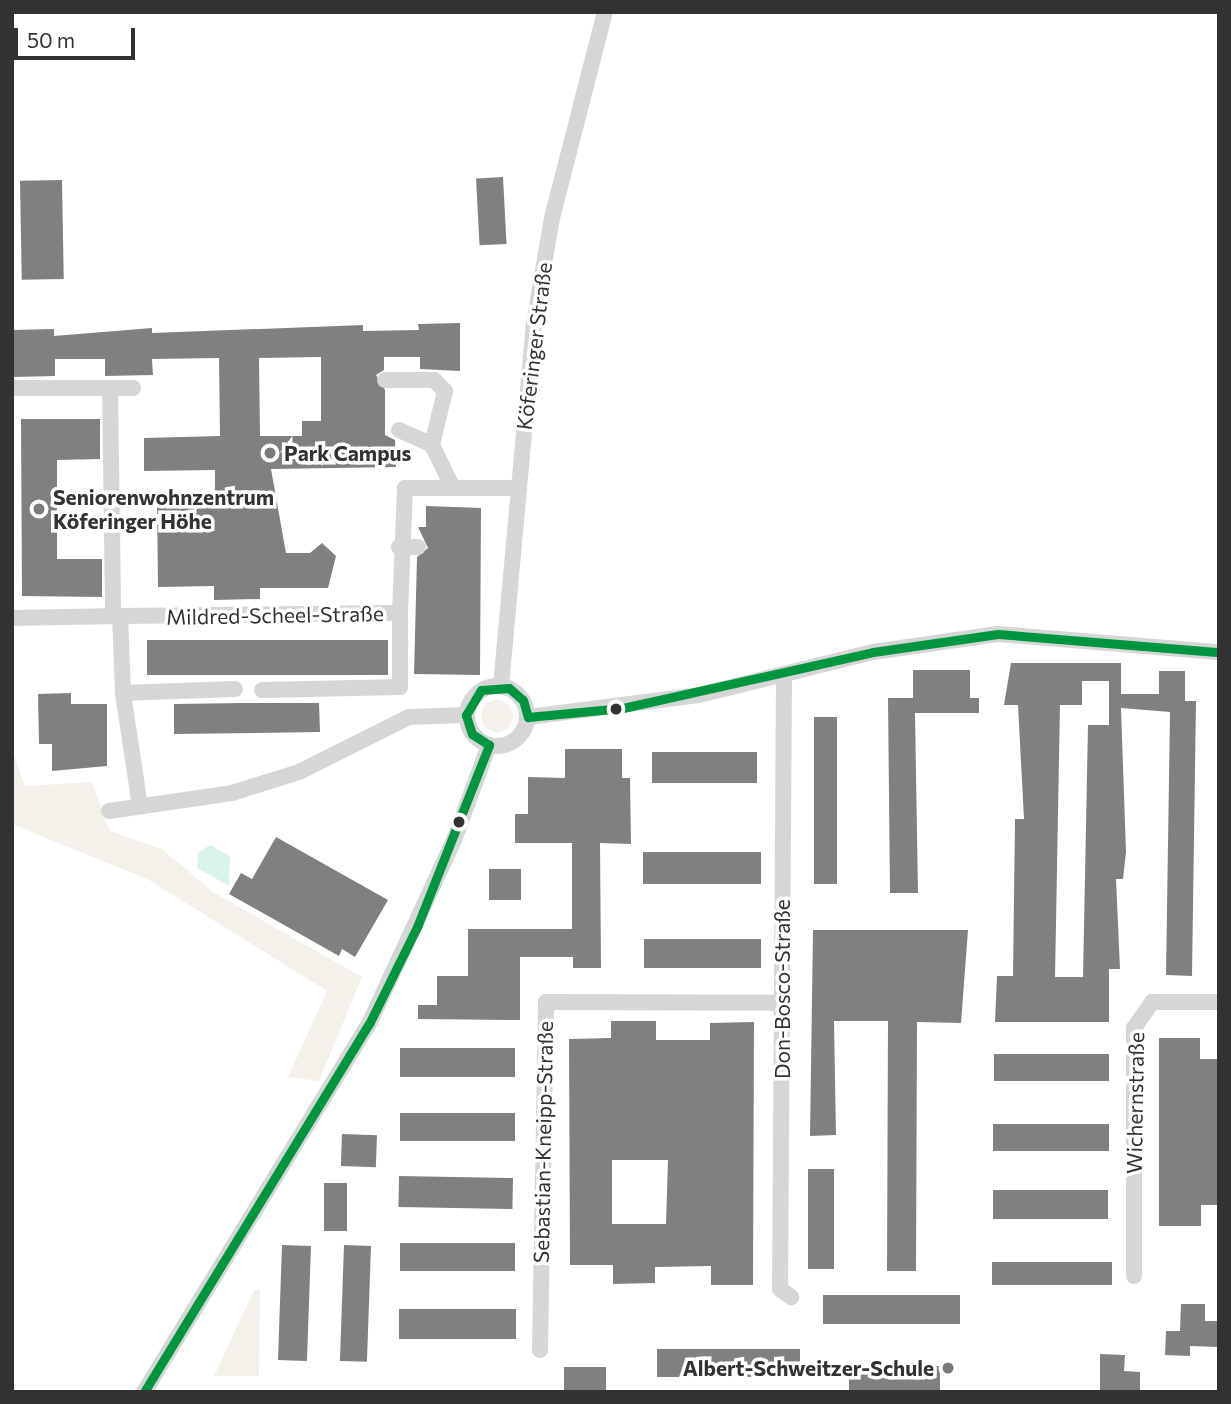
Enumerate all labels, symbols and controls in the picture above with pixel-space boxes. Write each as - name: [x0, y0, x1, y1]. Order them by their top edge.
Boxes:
- scale bar: [18, 14, 138, 58]
- text: 50 m: [27, 27, 75, 52]
- street label: Köferinger Straße: [511, 261, 557, 431]
- place label: Park Campus: [284, 440, 411, 466]
- marker: Park Campus: [262, 445, 278, 461]
- place label: Seniorenwohnzentrum Köferinger Höhe: [53, 484, 274, 534]
- marker: Seniorenwohnzentrum Köferinger Höhe: [31, 501, 47, 517]
- street label: Mildred-Scheel-Straße: [166, 601, 384, 629]
- unlabelled marker: [609, 702, 623, 716]
- unlabelled marker: [452, 815, 466, 829]
- street label: Don-Bosco-Straße: [769, 899, 795, 1079]
- street label: Sebastian-Kneipp-Straße: [528, 1021, 558, 1263]
- street label: Wichernstraße: [1121, 1032, 1149, 1174]
- place label: Albert-Schweitzer-Schule: [683, 1355, 934, 1381]
- marker: Albert-Schweitzer-Schule: [940, 1360, 956, 1376]

